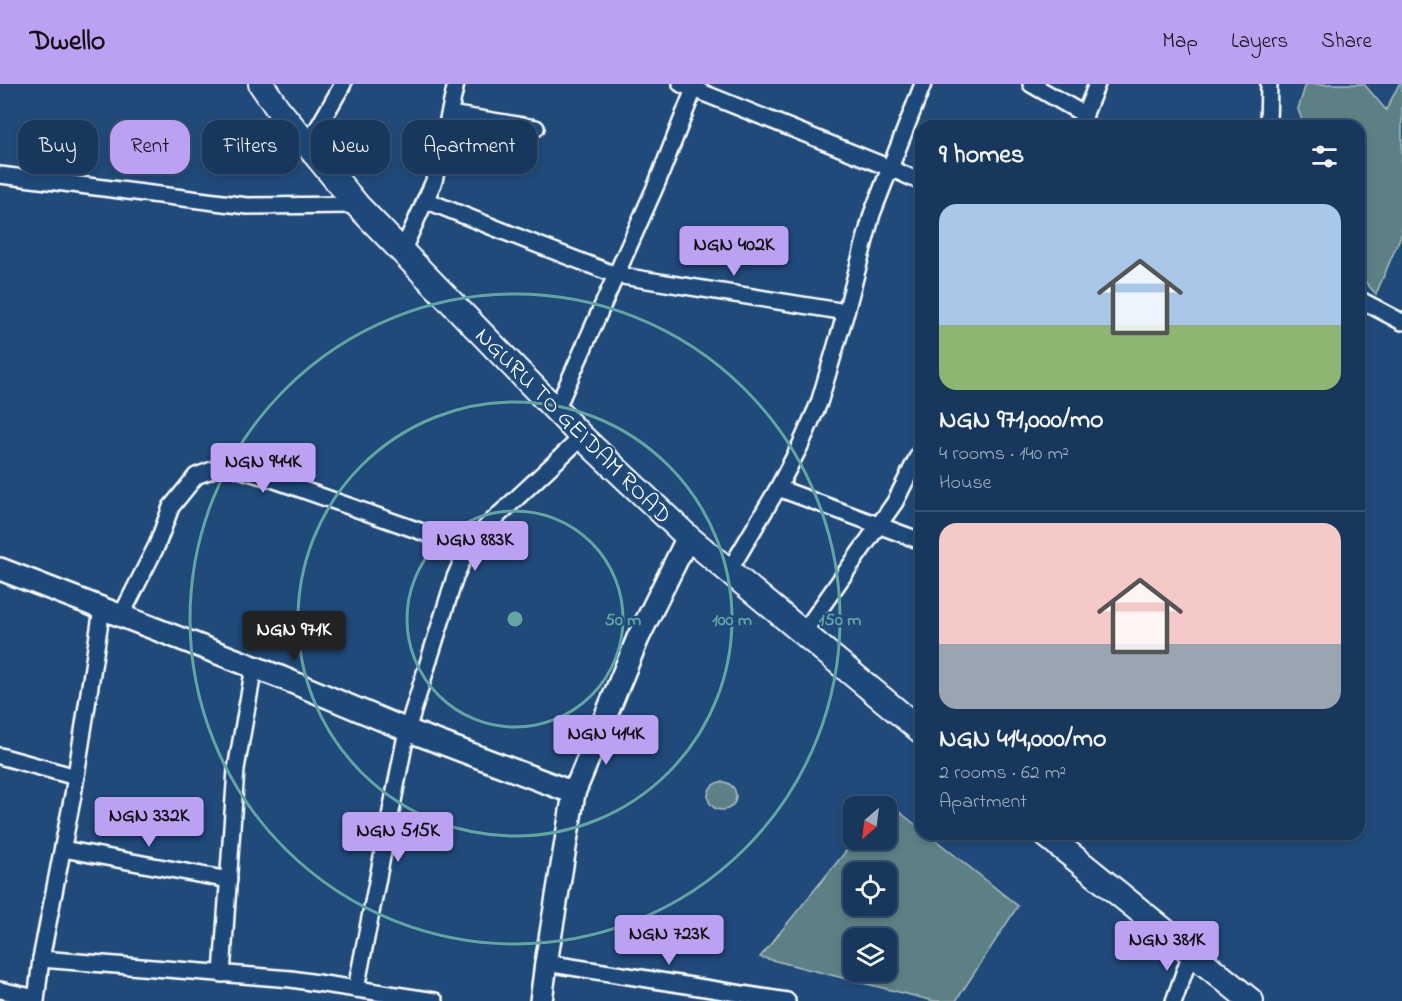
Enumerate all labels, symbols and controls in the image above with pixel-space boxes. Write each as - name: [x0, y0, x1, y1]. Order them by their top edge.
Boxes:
- text: Dwello: [30, 22, 105, 63]
- text: Map: [1162, 27, 1198, 57]
- text: Layers: [1231, 27, 1288, 57]
- text: Share: [1321, 27, 1372, 57]
- chip: Buy: [18, 120, 98, 174]
- chip: Rent: [110, 120, 190, 174]
- chip: Filters: [202, 120, 299, 174]
- chip: New: [311, 120, 390, 174]
- chip: Apartment: [402, 120, 537, 174]
- text: 9 homes: [939, 137, 1024, 175]
- icon: filters: [1308, 140, 1341, 173]
- pin: NGN 402K: [672, 226, 796, 277]
- text: NGN 402K: [693, 231, 775, 260]
- icon: home: [1086, 243, 1194, 351]
- street label: NGURU TO GEIDAM ROAD: [466, 320, 679, 533]
- text: NGN 971,000/mo: [939, 402, 1104, 440]
- text: 4 rooms · 140 m²: [939, 440, 1069, 469]
- pin: NGN 944K: [201, 443, 325, 494]
- text: NGN 944K: [225, 448, 301, 477]
- text: House: [939, 469, 992, 498]
- pin: NGN 883K: [413, 521, 537, 572]
- text: NGN 883K: [436, 526, 514, 555]
- icon: home: [1086, 562, 1194, 670]
- text: 50 m: [605, 608, 641, 634]
- text: 100 m: [712, 608, 752, 634]
- text: 150 m: [819, 608, 861, 634]
- centre of rings: [505, 609, 525, 629]
- pin: NGN 971K: [232, 611, 356, 662]
- text: NGN 971K: [257, 616, 331, 645]
- pin: NGN 414K: [544, 715, 668, 766]
- text: NGN 414K: [567, 720, 645, 749]
- text: NGN 414,000/mo: [939, 721, 1107, 759]
- text: 2 rooms · 62 m²: [939, 759, 1066, 788]
- text: Apartment: [939, 788, 1027, 817]
- north arrow: [843, 796, 897, 850]
- map controls: [843, 796, 897, 982]
- pin: NGN 332K: [87, 797, 211, 848]
- text: NGN 332K: [109, 802, 189, 831]
- pin: NGN 515K: [336, 812, 460, 863]
- text: NGN 515K: [356, 817, 440, 846]
- button: locate: [843, 862, 897, 916]
- pin: NGN 723K: [607, 915, 731, 966]
- text: NGN 723K: [629, 920, 709, 949]
- pin: NGN 381K: [1105, 921, 1229, 972]
- text: NGN 381K: [1129, 926, 1205, 955]
- button: layers: [843, 928, 897, 982]

